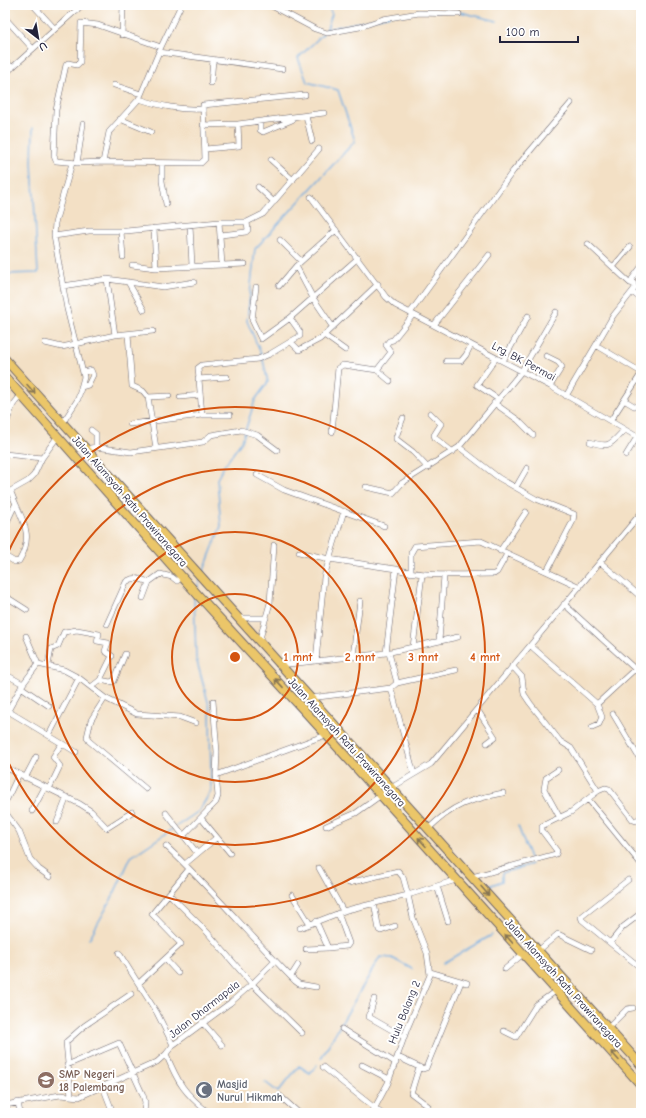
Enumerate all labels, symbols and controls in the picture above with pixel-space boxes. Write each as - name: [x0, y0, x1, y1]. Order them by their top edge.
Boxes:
- north arrow: [18, 18, 58, 58]
- scale bar: [500, 18, 578, 44]
- text: 100 m: [506, 25, 539, 39]
- text: U: [36, 39, 49, 54]
- street label: Lrg. BK Permai: [490, 339, 558, 384]
- one-way arrow: [26, 383, 35, 394]
- street label: Jalan Alamsyah Ratu Prawiranegara: [69, 433, 190, 569]
- centre of rings: [228, 650, 242, 664]
- text: 1 mnt: [284, 650, 314, 664]
- text: 2 mnt: [345, 650, 376, 664]
- text: 3 mnt: [408, 650, 439, 664]
- text: 4 mnt: [470, 650, 501, 664]
- street label: Jalan Alamsyah Ratu Prawiranegara: [285, 675, 408, 810]
- one-way arrow: [274, 678, 284, 688]
- one-way arrow: [418, 838, 427, 848]
- one-way arrow: [481, 886, 490, 896]
- street label: Jalan Alamsyah Ratu Prawiranegara: [502, 916, 625, 1051]
- one-way arrow: [505, 934, 514, 944]
- street label: Jalan Dharmapala: [167, 978, 242, 1041]
- street label: Hulu Balang 2: [386, 978, 423, 1046]
- one-way arrow: [611, 1051, 620, 1061]
- place label: SMP Negeri 18 Palembang: [59, 1068, 125, 1094]
- school or university icon: SMP Negeri 18 Palembang: [36, 1070, 56, 1090]
- place label: Masjid Nurul Hikmah: [217, 1078, 283, 1104]
- mosque icon: Masjid Nurul Hikmah: [194, 1080, 214, 1100]

